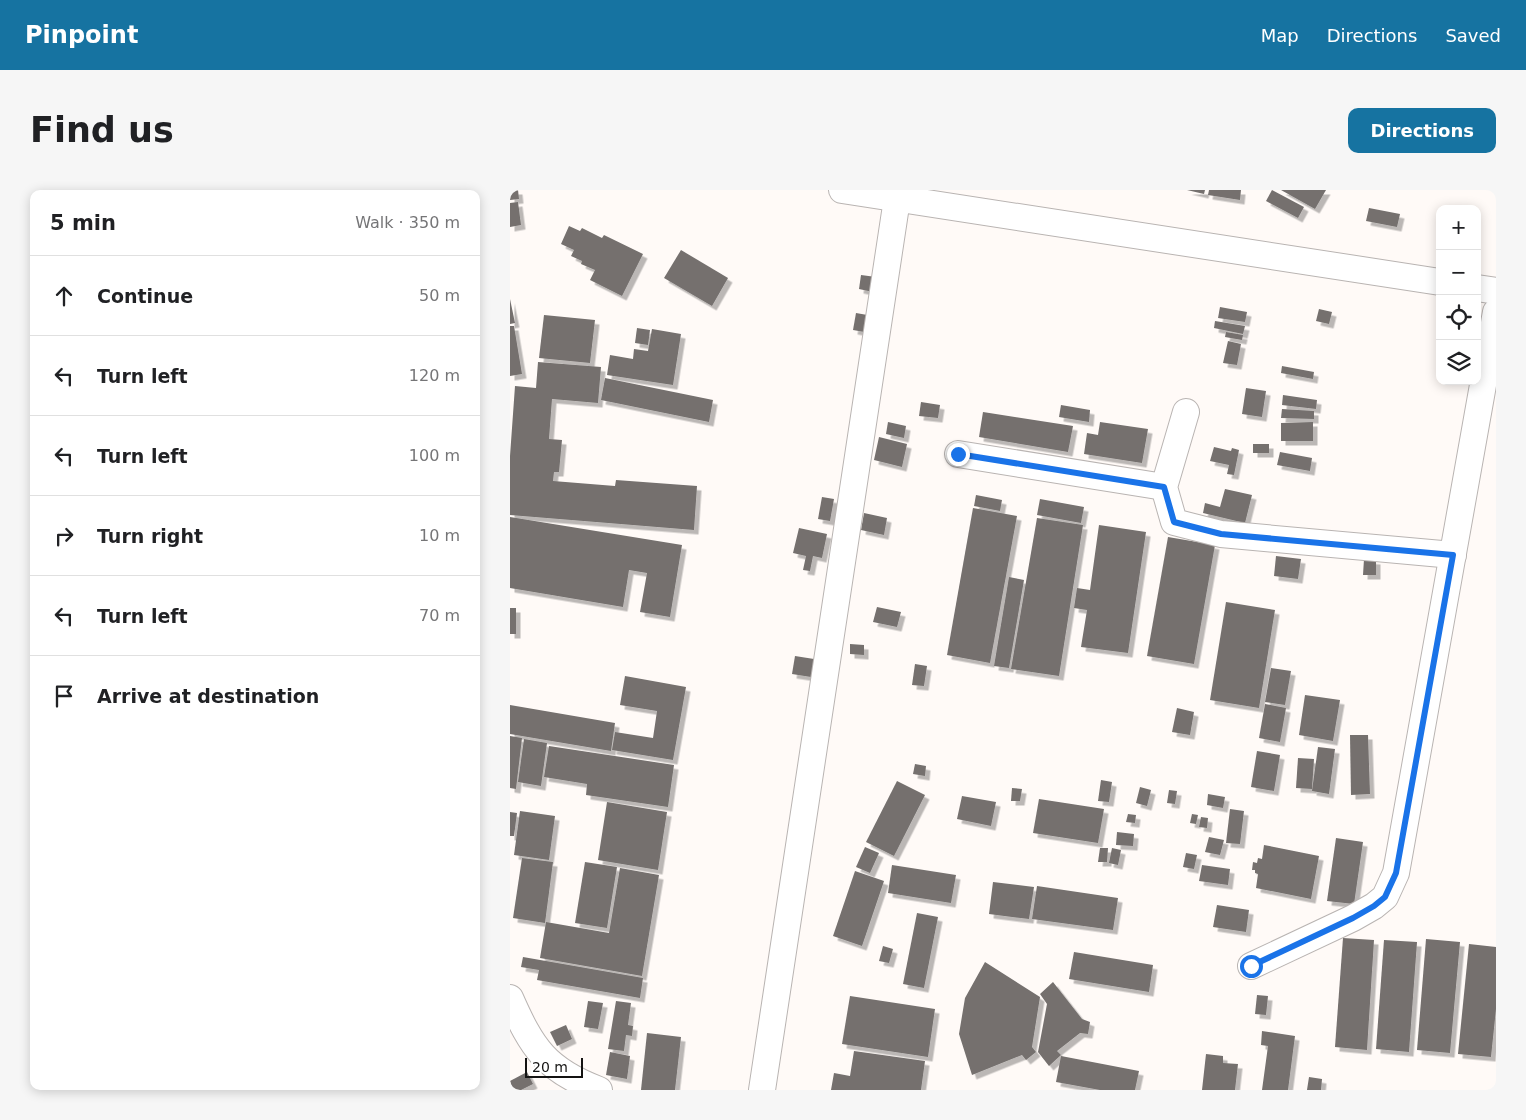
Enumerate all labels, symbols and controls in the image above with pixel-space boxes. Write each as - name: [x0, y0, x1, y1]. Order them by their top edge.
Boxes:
- text: Pinpoint: [25, 21, 138, 49]
- text: Map: [1261, 25, 1299, 46]
- text: Directions: [1327, 25, 1417, 46]
- text: Saved: [1445, 25, 1501, 46]
- button: Directions: [1348, 108, 1496, 153]
- text: Find us: [30, 110, 174, 150]
- map controls: [1436, 205, 1481, 385]
- button: +: [1436, 205, 1481, 250]
- text: 5 min: [50, 211, 116, 235]
- text: Walk · 350 m: [355, 213, 460, 232]
- button: −: [1436, 250, 1481, 295]
- icon: ahead: [50, 282, 78, 310]
- text: Continue: [97, 285, 193, 307]
- text: 50 m: [419, 286, 460, 305]
- button: locate: [1436, 295, 1481, 340]
- button: layers: [1436, 340, 1481, 385]
- icon: left: [50, 362, 78, 390]
- text: Turn left: [97, 365, 188, 387]
- text: 120 m: [409, 366, 460, 385]
- icon: left: [50, 442, 78, 470]
- route end: [947, 443, 970, 466]
- text: Turn left: [97, 445, 188, 467]
- text: 100 m: [409, 446, 460, 465]
- icon: right: [50, 522, 78, 550]
- text: Turn right: [97, 525, 203, 547]
- text: 10 m: [419, 526, 460, 545]
- icon: left: [50, 602, 78, 630]
- text: Turn left: [97, 605, 188, 627]
- text: 70 m: [419, 606, 460, 625]
- icon: arrive: [50, 682, 78, 710]
- text: Arrive at destination: [97, 685, 319, 707]
- route start: [1240, 955, 1263, 978]
- scale bar: [525, 1055, 582, 1078]
- text: 20 m: [532, 1059, 568, 1075]

